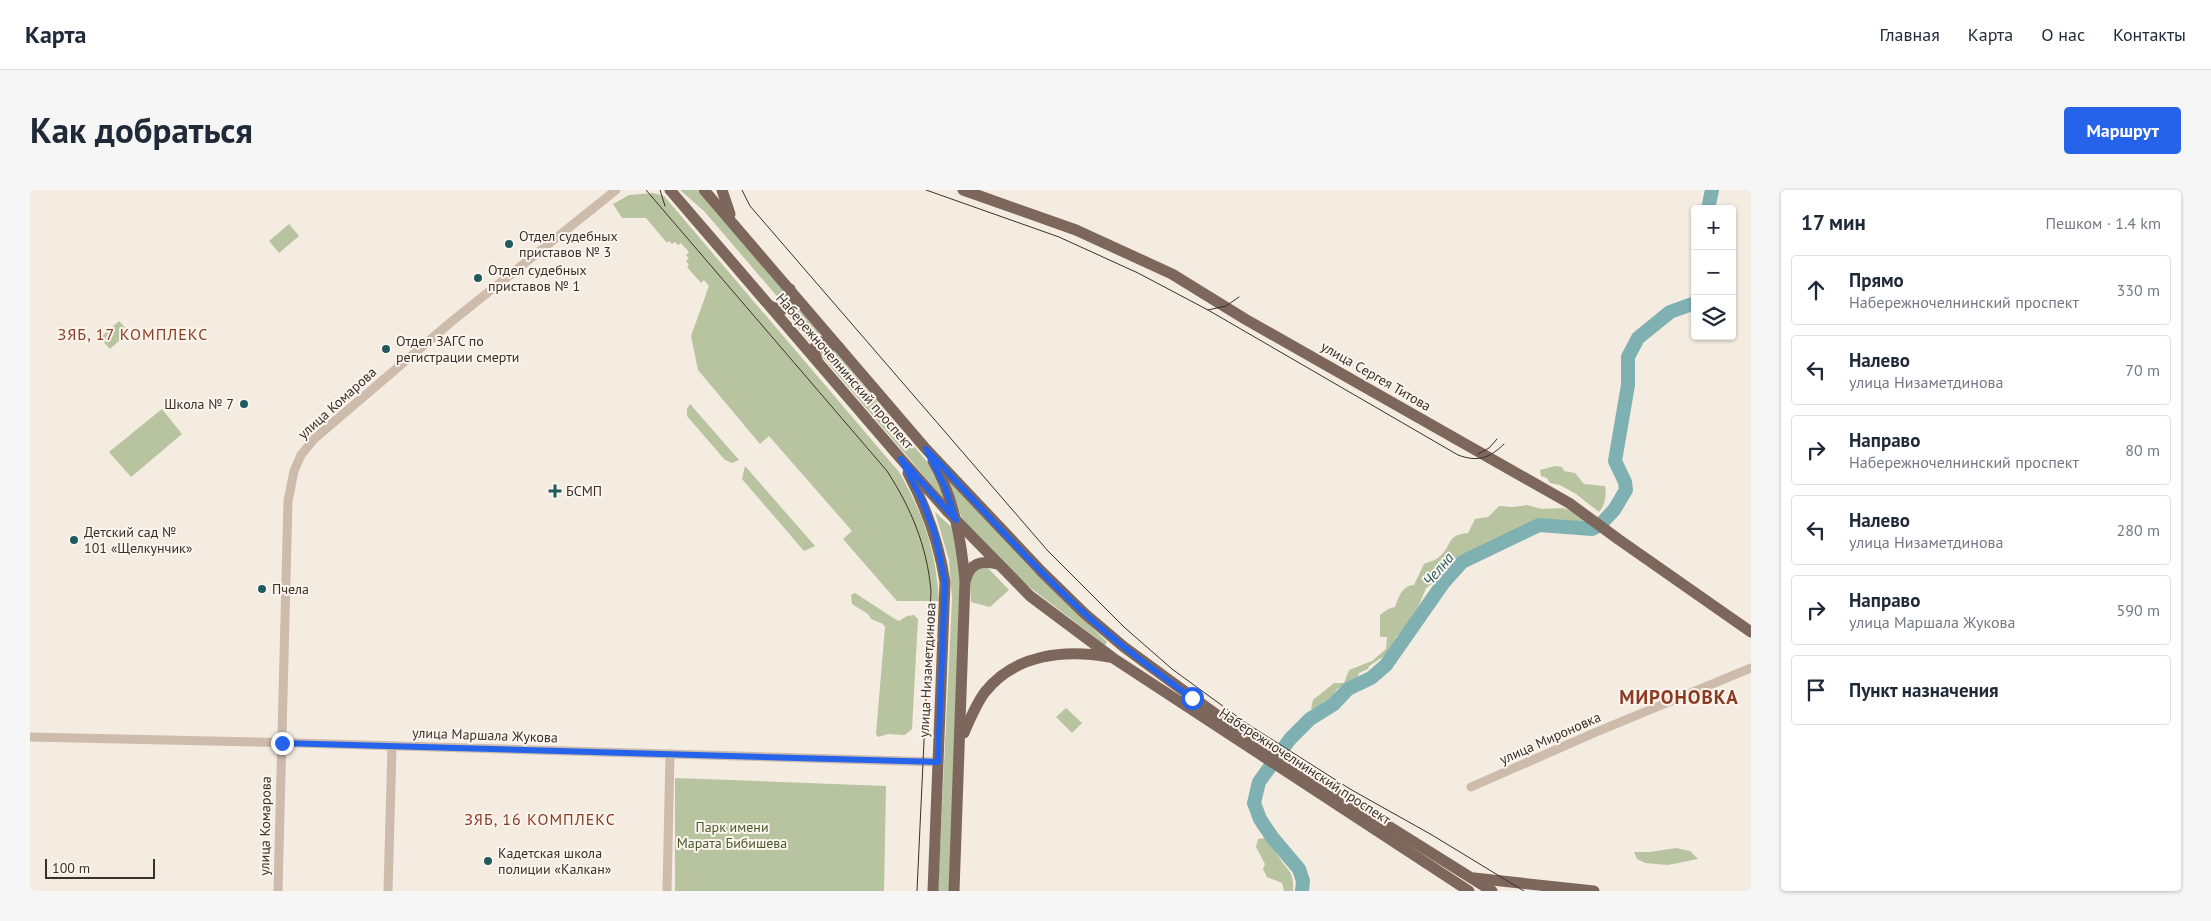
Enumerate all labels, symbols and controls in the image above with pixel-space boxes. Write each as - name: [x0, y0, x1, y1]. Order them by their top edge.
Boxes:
- text: Карта: [25, 19, 87, 50]
- text: Главная: [1879, 23, 1940, 46]
- text: Карта: [1968, 23, 2013, 46]
- text: О нас: [2041, 23, 2085, 46]
- text: Контакты: [2113, 23, 2186, 46]
- text: Как добраться: [30, 107, 253, 153]
- button: Маршрут: [2064, 107, 2181, 154]
- map controls: [1691, 205, 1736, 340]
- button: +: [1691, 205, 1736, 250]
- text: 17 мин: [1801, 209, 1866, 236]
- text: Пешком · 1.4 km: [2046, 213, 2161, 233]
- place label: Отдел судебных приставов № 3: [519, 227, 618, 261]
- marker: Отдел судебных приставов № 3: [503, 238, 515, 250]
- button: −: [1691, 250, 1736, 295]
- place label: Отдел судебных приставов № 1: [488, 261, 587, 295]
- text: Прямо: [1849, 268, 1904, 292]
- marker: Отдел судебных приставов № 1: [472, 272, 484, 284]
- icon: ahead: [1802, 276, 1830, 304]
- text: 330 m: [2117, 280, 2160, 300]
- street label: Набережночелнинский проспект: [772, 289, 918, 453]
- text: Набережночелнинский проспект: [1849, 292, 2079, 312]
- button: layers: [1691, 295, 1736, 340]
- district label: ЗЯБ, 17 КОМПЛЕКС: [58, 324, 208, 344]
- place label: Отдел ЗАГС по регистрации смерти: [396, 332, 519, 366]
- street label: улица Сергея Титова: [1318, 337, 1434, 415]
- marker: Отдел ЗАГС по регистрации смерти: [380, 343, 392, 355]
- text: Налево: [1849, 348, 1910, 372]
- icon: left: [1802, 356, 1830, 384]
- text: 70 m: [2125, 360, 2160, 380]
- street label: улица Комарова: [294, 363, 380, 443]
- text: улица Низаметдинова: [1849, 372, 2003, 392]
- place label: Школа № 7: [164, 395, 234, 413]
- marker: Школа № 7: [238, 398, 250, 410]
- text: Направо: [1849, 428, 1920, 452]
- icon: right: [1802, 436, 1830, 464]
- text: 80 m: [2125, 440, 2160, 460]
- text: Набережночелнинский проспект: [1849, 452, 2079, 472]
- place label: БСМП: [566, 482, 602, 500]
- marker: БСМП: [548, 484, 562, 498]
- text: Налево: [1849, 508, 1910, 532]
- icon: left: [1802, 516, 1830, 544]
- text: 280 m: [2117, 520, 2160, 540]
- place label: Детский сад № 101 «Щелкунчик»: [84, 523, 193, 557]
- text: улица Низаметдинова: [1849, 532, 2003, 552]
- marker: Детский сад № 101 «Щелкунчик»: [68, 534, 80, 546]
- water label: Челна: [1419, 548, 1458, 590]
- place label: Пчела: [272, 580, 309, 598]
- marker: Пчела: [256, 583, 268, 595]
- text: Направо: [1849, 588, 1920, 612]
- icon: right: [1802, 596, 1830, 624]
- text: 590 m: [2117, 600, 2160, 620]
- street label: улица Низаметдинова: [914, 602, 940, 738]
- text: улица Маршала Жукова: [1849, 612, 2016, 632]
- icon: arrive: [1802, 676, 1830, 704]
- text: Пункт назначения: [1849, 678, 1999, 702]
- district label: МИРОНОВКА: [1619, 685, 1739, 709]
- route start: [1181, 687, 1204, 710]
- street label: Набережночелнинский проспект: [1216, 704, 1395, 829]
- street label: улица Мироновка: [1497, 708, 1603, 768]
- street label: улица Маршала Жукова: [412, 723, 558, 747]
- route end: [271, 732, 294, 755]
- street label: улица Комарова: [255, 776, 275, 876]
- district label: ЗЯБ, 16 КОМПЛЕКС: [464, 809, 616, 829]
- park label: Парк имени Марата Бибишева: [677, 818, 787, 852]
- place label: Кадетская школа полиции «Калкан»: [498, 844, 612, 878]
- marker: Кадетская школа полиции «Калкан»: [482, 855, 494, 867]
- scale bar: [45, 856, 155, 879]
- text: 100 m: [52, 859, 90, 877]

